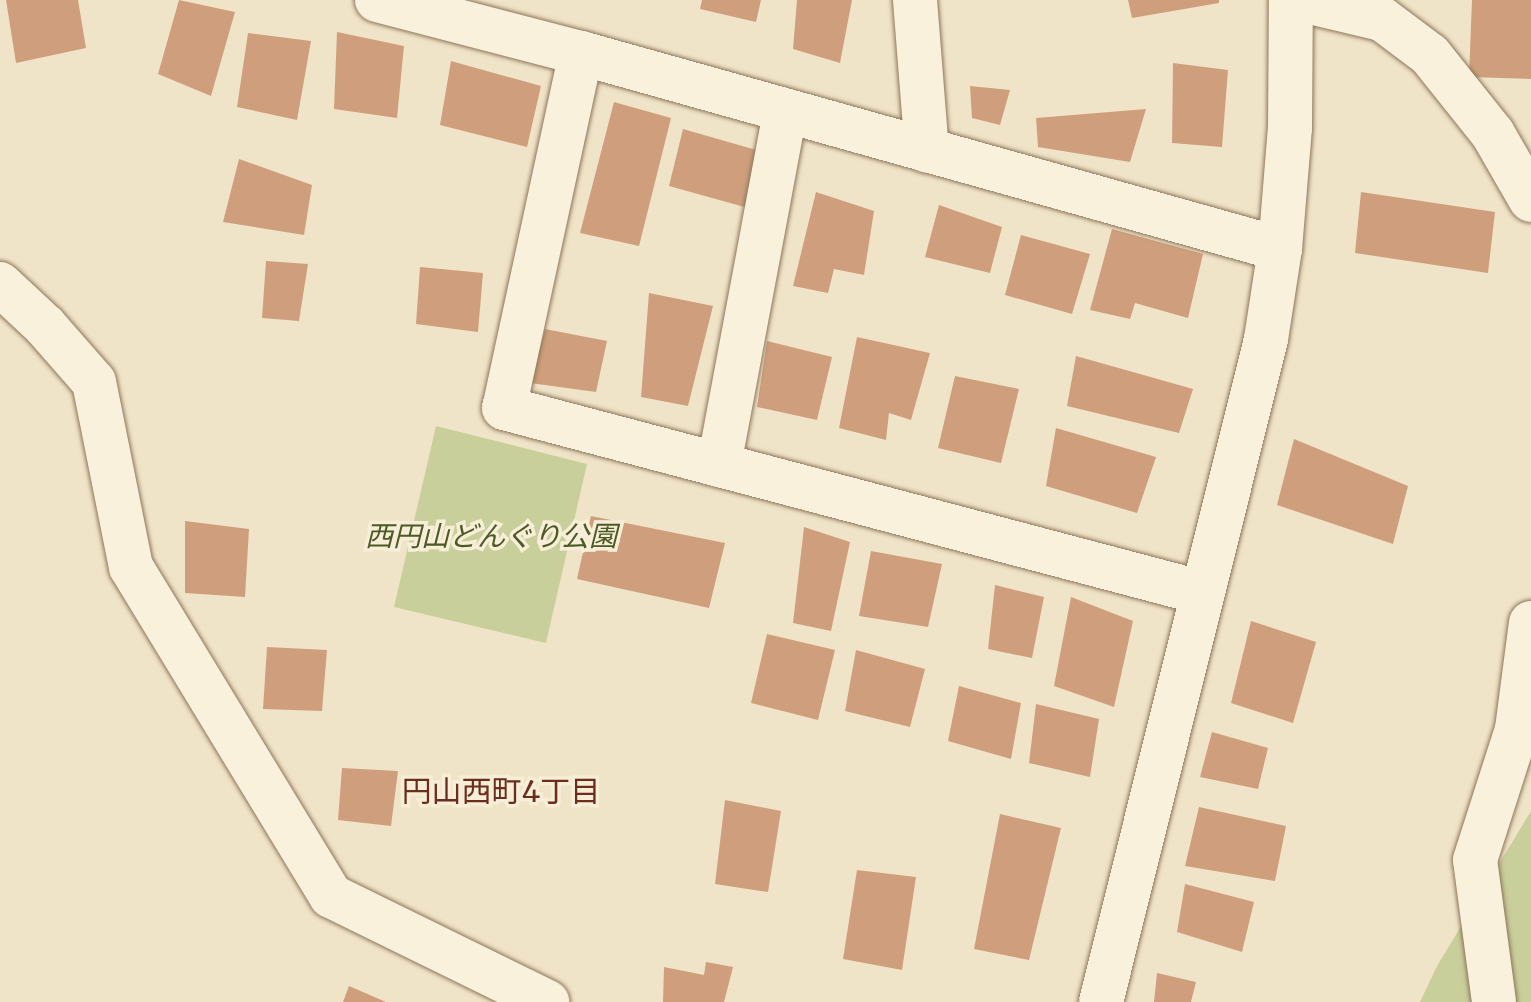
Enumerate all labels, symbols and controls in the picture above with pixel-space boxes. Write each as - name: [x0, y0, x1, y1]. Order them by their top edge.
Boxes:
- park label: 西円山どんぐり公園: [365, 519, 617, 553]
- district label: 円山西町4丁目: [402, 773, 600, 809]

